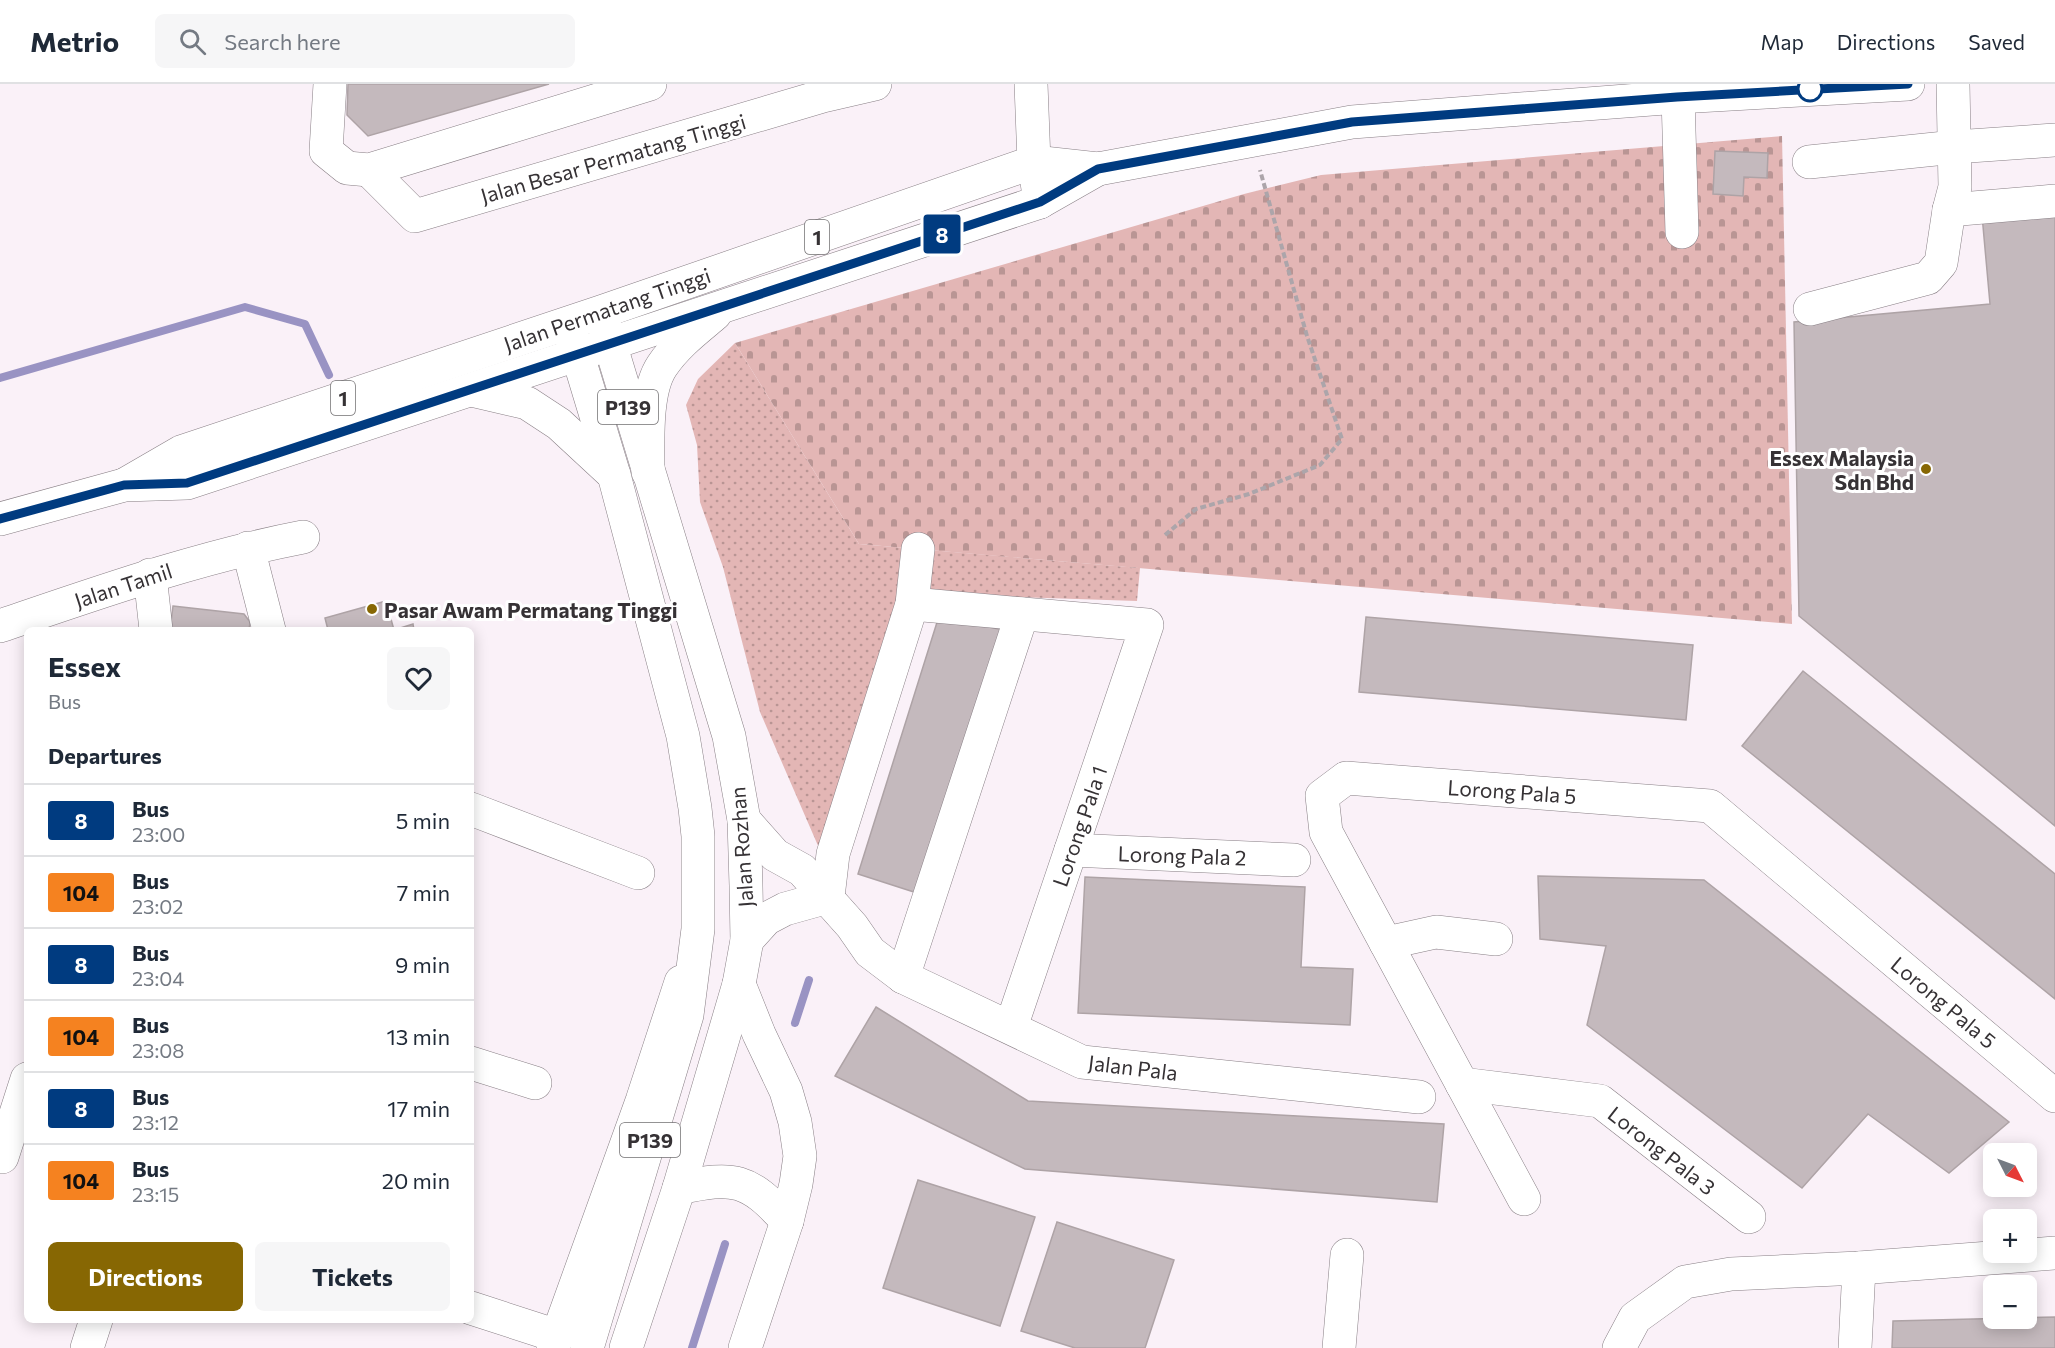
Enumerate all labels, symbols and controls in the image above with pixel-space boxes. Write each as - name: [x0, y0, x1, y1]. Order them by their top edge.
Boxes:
- search box: [155, 14, 575, 68]
- text: Metrio: [30, 24, 119, 58]
- icon: search: [176, 25, 209, 58]
- text: Search here: [224, 28, 341, 55]
- text: Map: [1761, 29, 1804, 54]
- text: Directions: [1837, 29, 1935, 54]
- text: Saved: [1968, 29, 2025, 54]
- unlabelled marker: [1797, 76, 1823, 102]
- street label: Jalan Besar Permatang Tinggi: [478, 108, 748, 208]
- line badge: 8: [922, 214, 962, 254]
- road number: 1: [805, 220, 829, 254]
- text: 8: [936, 222, 949, 247]
- street label: Jalan Permatang Tinggi: [500, 262, 714, 356]
- road number: 1: [331, 381, 355, 415]
- road number: P139: [598, 390, 658, 424]
- place label: Essex Malaysia Sdn Bhd: [1770, 445, 1914, 494]
- marker: Essex Malaysia Sdn Bhd: [1919, 462, 1933, 476]
- street label: Jalan Tamil: [71, 557, 175, 613]
- place label: Pasar Awam Permatang Tinggi: [384, 597, 678, 622]
- marker: Pasar Awam Permatang Tinggi: [365, 602, 379, 616]
- button: heart: [387, 647, 450, 710]
- text: Essex: [48, 649, 121, 683]
- text: Bus: [48, 689, 81, 713]
- text: Departures: [48, 742, 162, 769]
- street label: Lorong Pala 1: [1047, 762, 1111, 890]
- street label: Lorong Pala 5: [1447, 774, 1577, 808]
- street label: Jalan Rozhan: [724, 786, 758, 908]
- text: Bus: [132, 795, 169, 822]
- text: 5 min: [396, 807, 450, 834]
- text: 8: [75, 808, 88, 833]
- text: 23:00: [132, 822, 185, 846]
- street label: Lorong Pala 2: [1117, 840, 1247, 870]
- text: Bus: [132, 867, 169, 894]
- text: 7 min: [397, 879, 450, 906]
- text: 104: [63, 880, 99, 905]
- text: 23:02: [132, 894, 183, 918]
- text: Bus: [132, 939, 169, 966]
- text: 9 min: [395, 951, 450, 978]
- street label: Lorong Pala 5: [1886, 951, 2002, 1053]
- text: 8: [75, 952, 88, 977]
- text: 23:04: [132, 966, 184, 990]
- text: Bus: [132, 1011, 169, 1038]
- text: 13 min: [386, 1023, 450, 1050]
- text: 104: [63, 1024, 99, 1049]
- text: 23:08: [132, 1038, 184, 1062]
- street label: Jalan Pala: [1087, 1049, 1179, 1085]
- text: Bus: [132, 1083, 169, 1110]
- text: 17 min: [387, 1095, 450, 1122]
- text: 8: [75, 1096, 88, 1121]
- street label: Lorong Pala 3: [1603, 1100, 1721, 1200]
- text: 23:12: [132, 1110, 179, 1134]
- road number: P139: [620, 1123, 680, 1157]
- north arrow: [1983, 1143, 2037, 1197]
- map controls: [1983, 1143, 2037, 1329]
- text: Bus: [132, 1155, 169, 1182]
- text: 20 min: [382, 1167, 450, 1194]
- text: 104: [63, 1168, 99, 1193]
- text: 23:15: [132, 1182, 179, 1206]
- button: +: [1983, 1209, 2037, 1263]
- button: Directions: [48, 1242, 243, 1311]
- button: Tickets: [255, 1242, 450, 1311]
- button: −: [1983, 1275, 2037, 1329]

